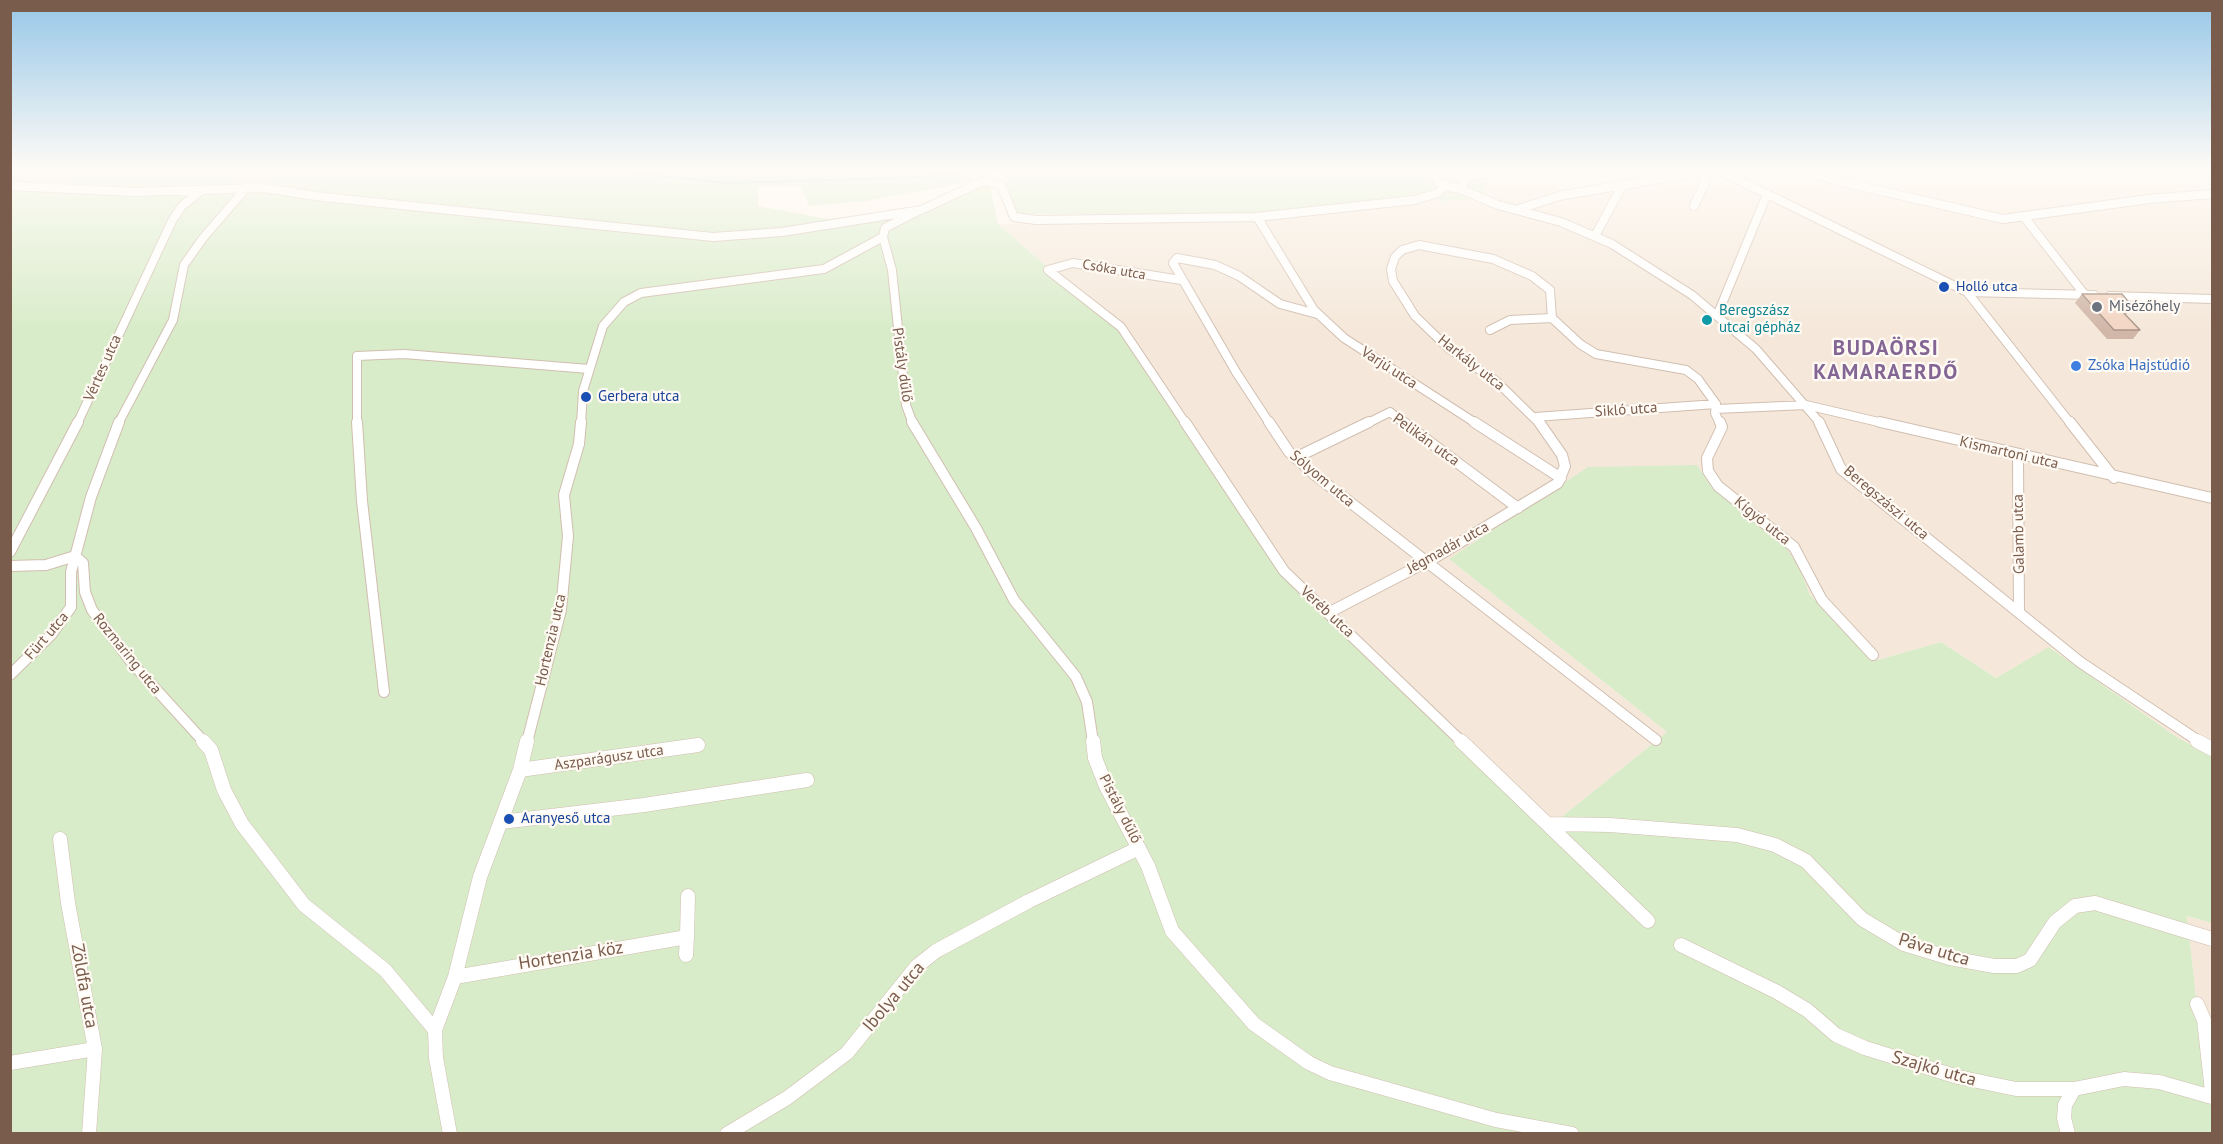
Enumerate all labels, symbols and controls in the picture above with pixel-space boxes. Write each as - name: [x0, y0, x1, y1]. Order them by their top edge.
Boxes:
- street label: Csóka utca: [1081, 256, 1147, 284]
- place label: Holló utca: [1956, 279, 2018, 295]
- marker: Holló utca: [1937, 280, 1951, 294]
- place label: Misézőhely: [2109, 298, 2180, 316]
- marker: Misézőhely: [2090, 300, 2104, 314]
- place label: Beregszász utcai gépház: [1719, 302, 1800, 337]
- marker: Beregszász utcai gépház: [1700, 313, 1714, 327]
- street label: Pistály dűlő: [888, 327, 916, 403]
- street label: Harkály utca: [1434, 331, 1508, 395]
- street label: Vértes utca: [80, 332, 126, 404]
- district label: BUDAÖRSI KAMARAERDŐ: [1813, 336, 1959, 386]
- street label: Varjú utca: [1357, 343, 1421, 393]
- place label: Zsóka Hajstúdió: [2088, 357, 2190, 375]
- marker: Zsóka Hajstúdió: [2069, 359, 2083, 373]
- place label: Gerbera utca: [598, 388, 679, 406]
- marker: Gerbera utca: [579, 390, 593, 404]
- street label: Sikló utca: [1594, 399, 1658, 421]
- street label: Pelikán utca: [1389, 410, 1463, 470]
- street label: Kismartoni utca: [1958, 433, 2060, 473]
- street label: Sólyom utca: [1286, 447, 1358, 511]
- street label: Beregszászi utca: [1840, 462, 1932, 544]
- street label: Kígyó utca: [1730, 493, 1794, 549]
- street label: Galamb utca: [2009, 494, 2029, 574]
- street label: Jégmadár utca: [1404, 518, 1492, 578]
- street label: Veréb utca: [1296, 582, 1358, 642]
- street label: Hortenzia utca: [532, 592, 570, 688]
- street label: Fürt utca: [21, 608, 73, 664]
- street label: Rozmaring utca: [89, 610, 165, 698]
- street label: Aszparágusz utca: [553, 741, 665, 775]
- street label: Pistály dűlő: [1095, 771, 1145, 847]
- place label: Aranyeső utca: [521, 810, 611, 828]
- marker: Aranyeső utca: [502, 812, 516, 826]
- street label: Páva utca: [1896, 929, 1972, 971]
- street label: Hortenzia köz: [517, 937, 625, 975]
- street label: Zöldfa utca: [66, 942, 102, 1030]
- street label: Ibolya utca: [859, 958, 929, 1036]
- street label: Szajkó utca: [1889, 1047, 1979, 1091]

